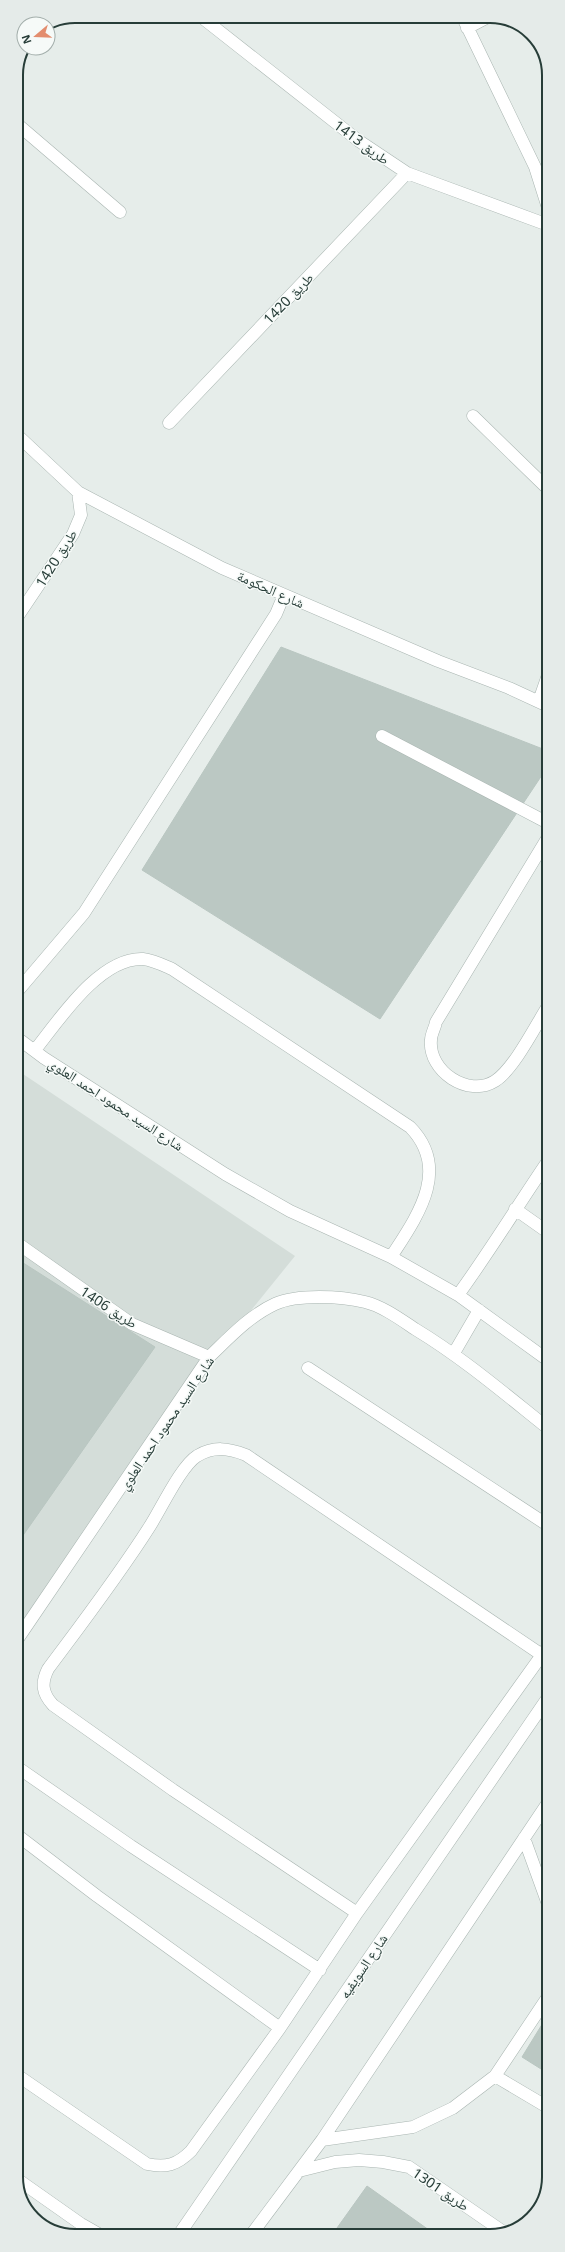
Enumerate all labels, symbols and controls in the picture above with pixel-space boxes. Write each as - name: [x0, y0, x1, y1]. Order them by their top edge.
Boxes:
- north arrow: [16, 16, 56, 56]
- text: N: [18, 33, 35, 46]
- street label: طريق 1413: [330, 115, 394, 169]
- street label: طريق 1420: [259, 268, 318, 328]
- street label: طريق 1420: [31, 526, 82, 591]
- street label: شارع الحكومة: [234, 566, 308, 613]
- street label: شارع السيد محمود احمد العلوي: [43, 1053, 187, 1157]
- street label: طريق 1406: [76, 1282, 141, 1333]
- street label: شارع السيد محمود احمد العلوي: [114, 1352, 220, 1495]
- street label: شارع السويفيه: [334, 1930, 392, 2003]
- street label: طريق 1301: [408, 2163, 473, 2216]

